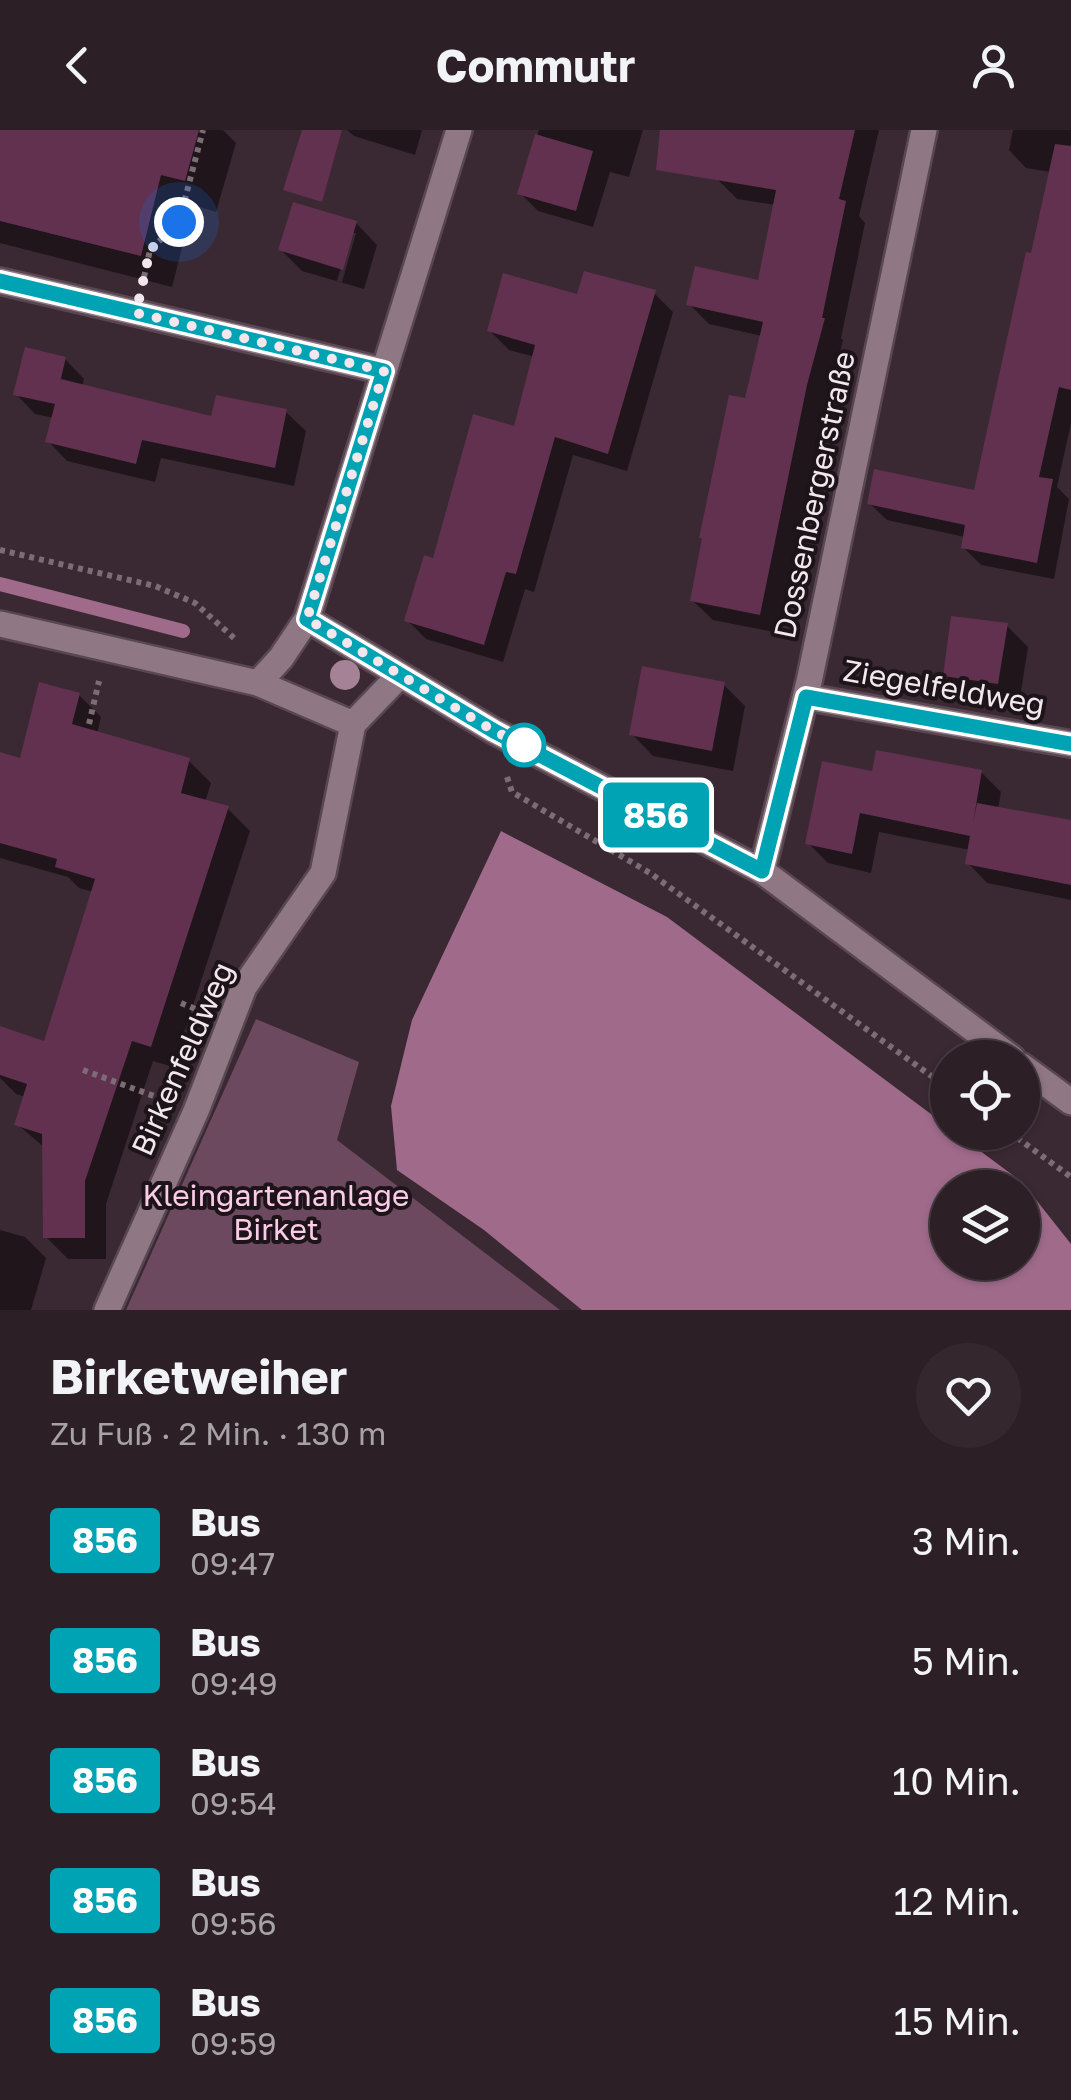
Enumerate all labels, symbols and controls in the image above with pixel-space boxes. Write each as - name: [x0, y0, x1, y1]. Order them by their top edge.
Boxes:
- icon: back: [50, 38, 105, 93]
- text: Commutr: [435, 38, 636, 92]
- icon: person: [966, 38, 1021, 93]
- your location: [154, 197, 204, 247]
- street label: Dossenbergerstraße: [766, 348, 862, 642]
- street label: Ziegelfeldweg: [841, 652, 1048, 722]
- unlabelled marker: [503, 724, 545, 766]
- line badge: 856: [598, 782, 714, 848]
- text: 856: [623, 794, 689, 836]
- street label: Birkenfeldweg: [123, 956, 241, 1161]
- map controls: [930, 1040, 1040, 1280]
- button: locate: [930, 1040, 1040, 1150]
- button: layers: [930, 1170, 1040, 1280]
- park label: Kleingartenanlage Birket: [143, 1177, 409, 1247]
- button: heart: [916, 1343, 1021, 1448]
- text: Birketweiher: [50, 1347, 348, 1405]
- text: Zu Fuß · 2 Min. · 130 m: [50, 1414, 386, 1452]
- text: Bus: [190, 1499, 261, 1544]
- text: 3 Min.: [912, 1518, 1021, 1563]
- text: 856: [72, 1519, 138, 1561]
- text: 09:47: [190, 1544, 275, 1582]
- text: Bus: [190, 1619, 261, 1664]
- text: 5 Min.: [912, 1638, 1021, 1683]
- text: 856: [72, 1639, 138, 1681]
- text: 09:49: [190, 1664, 278, 1702]
- text: Bus: [190, 1739, 261, 1784]
- text: 10 Min.: [892, 1758, 1021, 1803]
- text: 856: [72, 1759, 138, 1801]
- text: 09:54: [190, 1784, 277, 1822]
- text: Bus: [190, 1859, 261, 1904]
- text: 12 Min.: [893, 1878, 1021, 1923]
- text: 856: [72, 1879, 138, 1921]
- text: 09:56: [190, 1904, 277, 1942]
- text: Bus: [190, 1979, 261, 2024]
- text: 15 Min.: [893, 1998, 1021, 2043]
- text: 856: [72, 1999, 138, 2041]
- text: 09:59: [190, 2024, 277, 2062]

